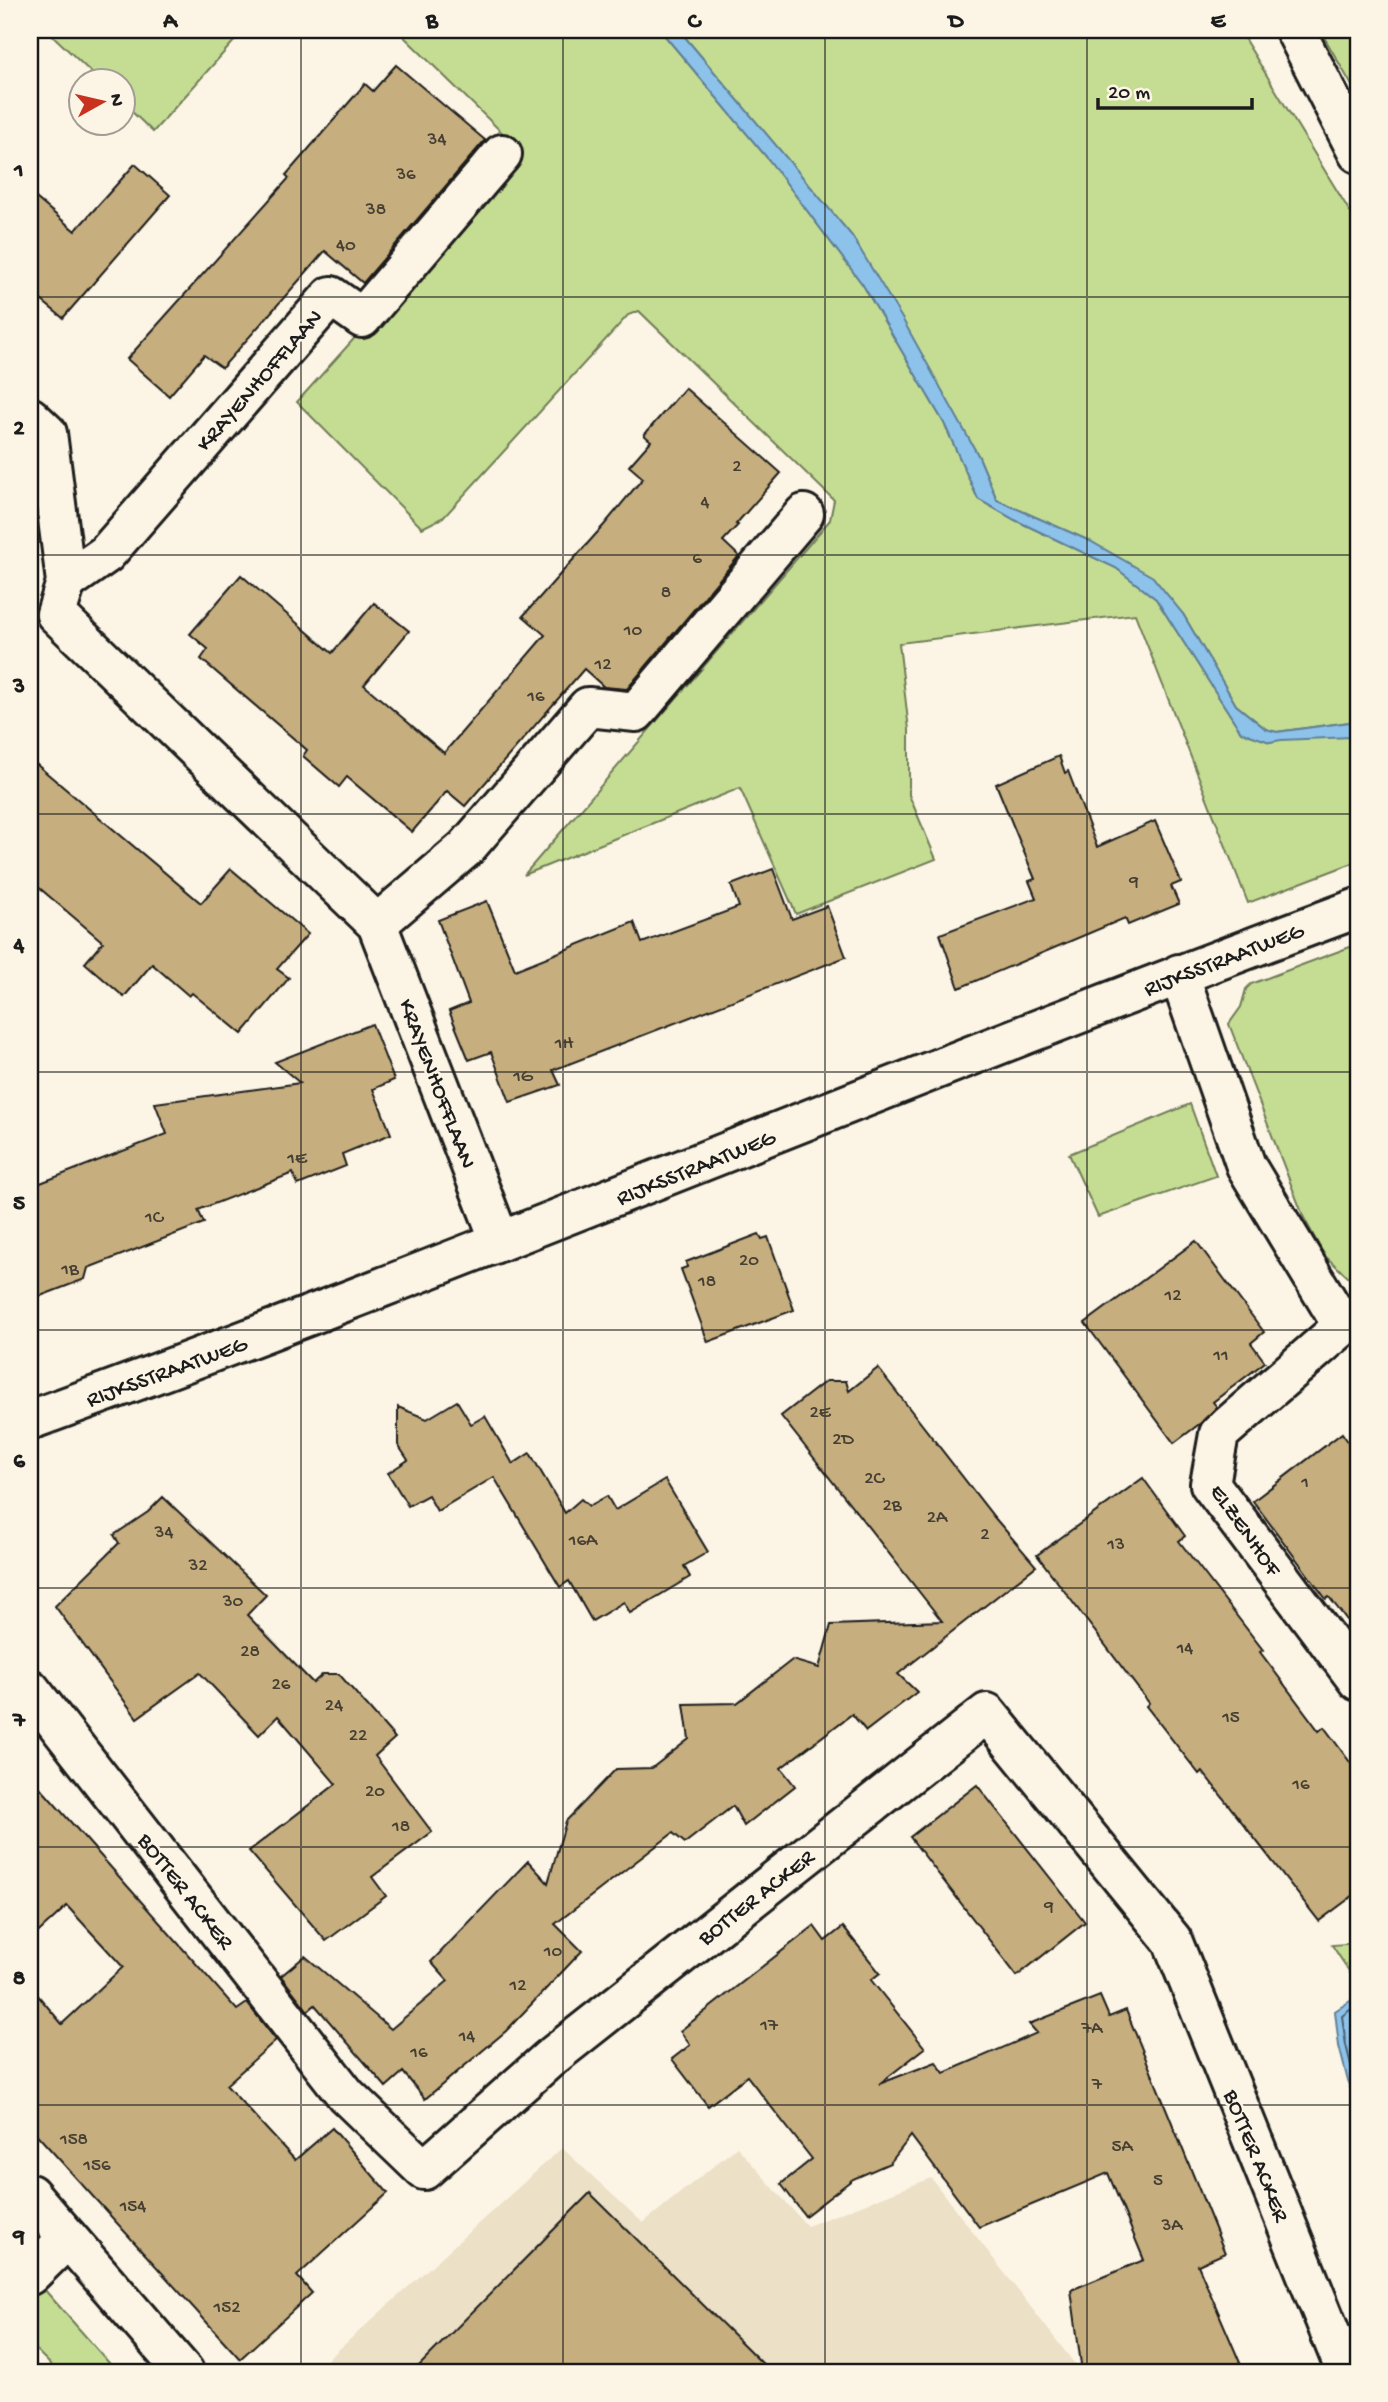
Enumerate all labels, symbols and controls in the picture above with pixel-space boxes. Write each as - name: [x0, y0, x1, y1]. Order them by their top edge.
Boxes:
- text: A: [162, 9, 178, 36]
- text: B: [425, 9, 439, 36]
- text: C: [688, 9, 703, 36]
- text: D: [947, 9, 965, 36]
- text: E: [1211, 9, 1227, 36]
- north arrow: [66, 66, 136, 136]
- scale bar: [1098, 66, 1252, 110]
- text: 20 m: [1108, 82, 1150, 107]
- text: N: [103, 92, 128, 108]
- house number: 34: [427, 129, 446, 152]
- text: 1: [13, 158, 24, 185]
- house number: 36: [395, 164, 416, 187]
- house number: 38: [365, 199, 386, 222]
- house number: 40: [336, 235, 356, 258]
- street label: KRAYENHOFFLAAN: [192, 305, 330, 458]
- text: 2: [13, 416, 25, 443]
- house number: 2: [732, 456, 742, 479]
- house number: 4: [701, 492, 710, 515]
- house number: 6: [692, 548, 702, 571]
- house number: 8: [661, 582, 671, 605]
- house number: 10: [623, 620, 642, 643]
- house number: 12: [594, 654, 612, 677]
- text: 3: [12, 674, 25, 701]
- house number: 16: [526, 686, 545, 709]
- house number: 9: [1128, 871, 1139, 894]
- street label: RIJKSSTRAATWEG: [1141, 918, 1309, 1004]
- text: 4: [13, 933, 25, 960]
- street label: KRAYENHOFFLAAN: [391, 996, 480, 1173]
- house number: 1H: [554, 1033, 573, 1056]
- house number: 1G: [512, 1066, 534, 1089]
- street label: RIJKSSTRAATWEG: [613, 1125, 781, 1213]
- house number: 1E: [286, 1148, 308, 1171]
- text: 5: [13, 1191, 25, 1218]
- house number: 1C: [144, 1207, 165, 1230]
- house number: 20: [739, 1250, 759, 1273]
- house number: 1B: [60, 1259, 80, 1282]
- house number: 18: [697, 1271, 716, 1294]
- house number: 12: [1164, 1285, 1182, 1308]
- street label: RIJKSSTRAATWEG: [83, 1331, 253, 1415]
- house number: 11: [1212, 1345, 1229, 1368]
- house number: 2E: [809, 1402, 832, 1425]
- house number: 2D: [832, 1429, 854, 1452]
- text: 6: [13, 1449, 26, 1476]
- house number: 2C: [864, 1468, 886, 1491]
- house number: 1: [1300, 1472, 1309, 1495]
- street label: ELZENHOF: [1203, 1480, 1286, 1583]
- house number: 2B: [882, 1495, 903, 1518]
- house number: 2A: [927, 1507, 949, 1530]
- house number: 34: [154, 1522, 173, 1545]
- house number: 2: [980, 1524, 990, 1547]
- house number: 16A: [568, 1530, 599, 1553]
- house number: 13: [1106, 1534, 1125, 1557]
- house number: 32: [187, 1555, 208, 1578]
- house number: 30: [222, 1591, 244, 1614]
- house number: 14: [1176, 1638, 1193, 1661]
- house number: 28: [240, 1641, 260, 1664]
- house number: 26: [272, 1674, 291, 1697]
- house number: 24: [325, 1695, 343, 1718]
- house number: 15: [1221, 1707, 1240, 1730]
- text: 7: [12, 1708, 26, 1735]
- house number: 22: [349, 1725, 367, 1748]
- house number: 16: [1291, 1774, 1310, 1797]
- house number: 20: [365, 1781, 385, 1804]
- house number: 18: [391, 1816, 410, 1839]
- street label: BOTTER ACKER: [130, 1828, 239, 1956]
- street label: BOTTER ACKER: [693, 1844, 821, 1953]
- house number: 9: [1043, 1896, 1054, 1919]
- house number: 10: [543, 1941, 562, 1964]
- text: 8: [13, 1966, 26, 1993]
- house number: 12: [509, 1975, 527, 1998]
- house number: 17: [759, 2015, 779, 2038]
- house number: 7A: [1080, 2018, 1104, 2041]
- house number: 14: [458, 2026, 475, 2049]
- house number: 16: [409, 2042, 428, 2065]
- house number: 7: [1091, 2074, 1103, 2097]
- street label: BOTTER ACKER: [1216, 2085, 1294, 2227]
- house number: 158: [59, 2129, 88, 2152]
- house number: 5A: [1111, 2136, 1134, 2159]
- house number: 156: [82, 2155, 111, 2178]
- house number: 5: [1153, 2170, 1163, 2193]
- house number: 154: [119, 2196, 146, 2219]
- house number: 3A: [1160, 2215, 1184, 2238]
- text: 9: [12, 2224, 25, 2251]
- house number: 152: [213, 2297, 240, 2320]

